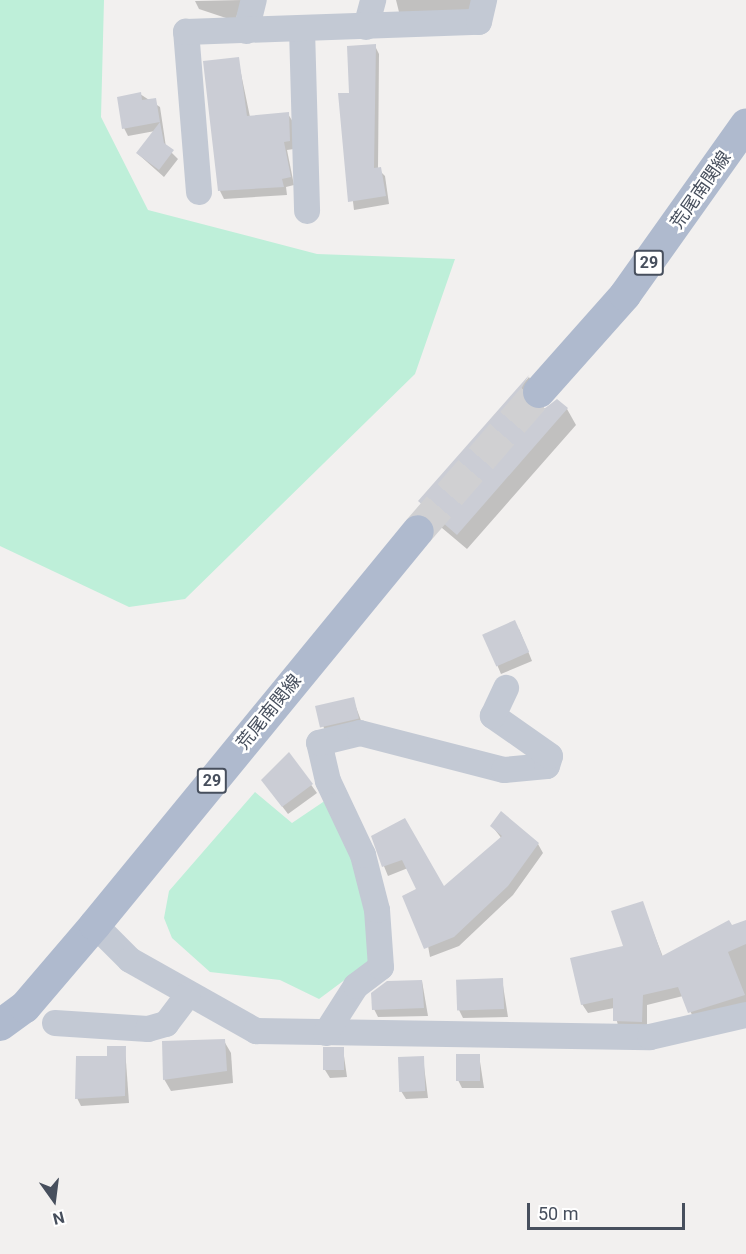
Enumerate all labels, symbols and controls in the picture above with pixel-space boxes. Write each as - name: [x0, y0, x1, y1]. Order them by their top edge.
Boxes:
- street label: 荒尾南関線: [666, 147, 736, 233]
- road number: 29: [632, 250, 666, 276]
- street label: 荒尾南関線: [232, 670, 306, 754]
- road number: 29: [196, 768, 228, 794]
- north arrow: [24, 1170, 84, 1230]
- scale bar: [530, 1191, 688, 1229]
- text: 50 m: [538, 1203, 578, 1224]
- text: N: [51, 1207, 66, 1229]

